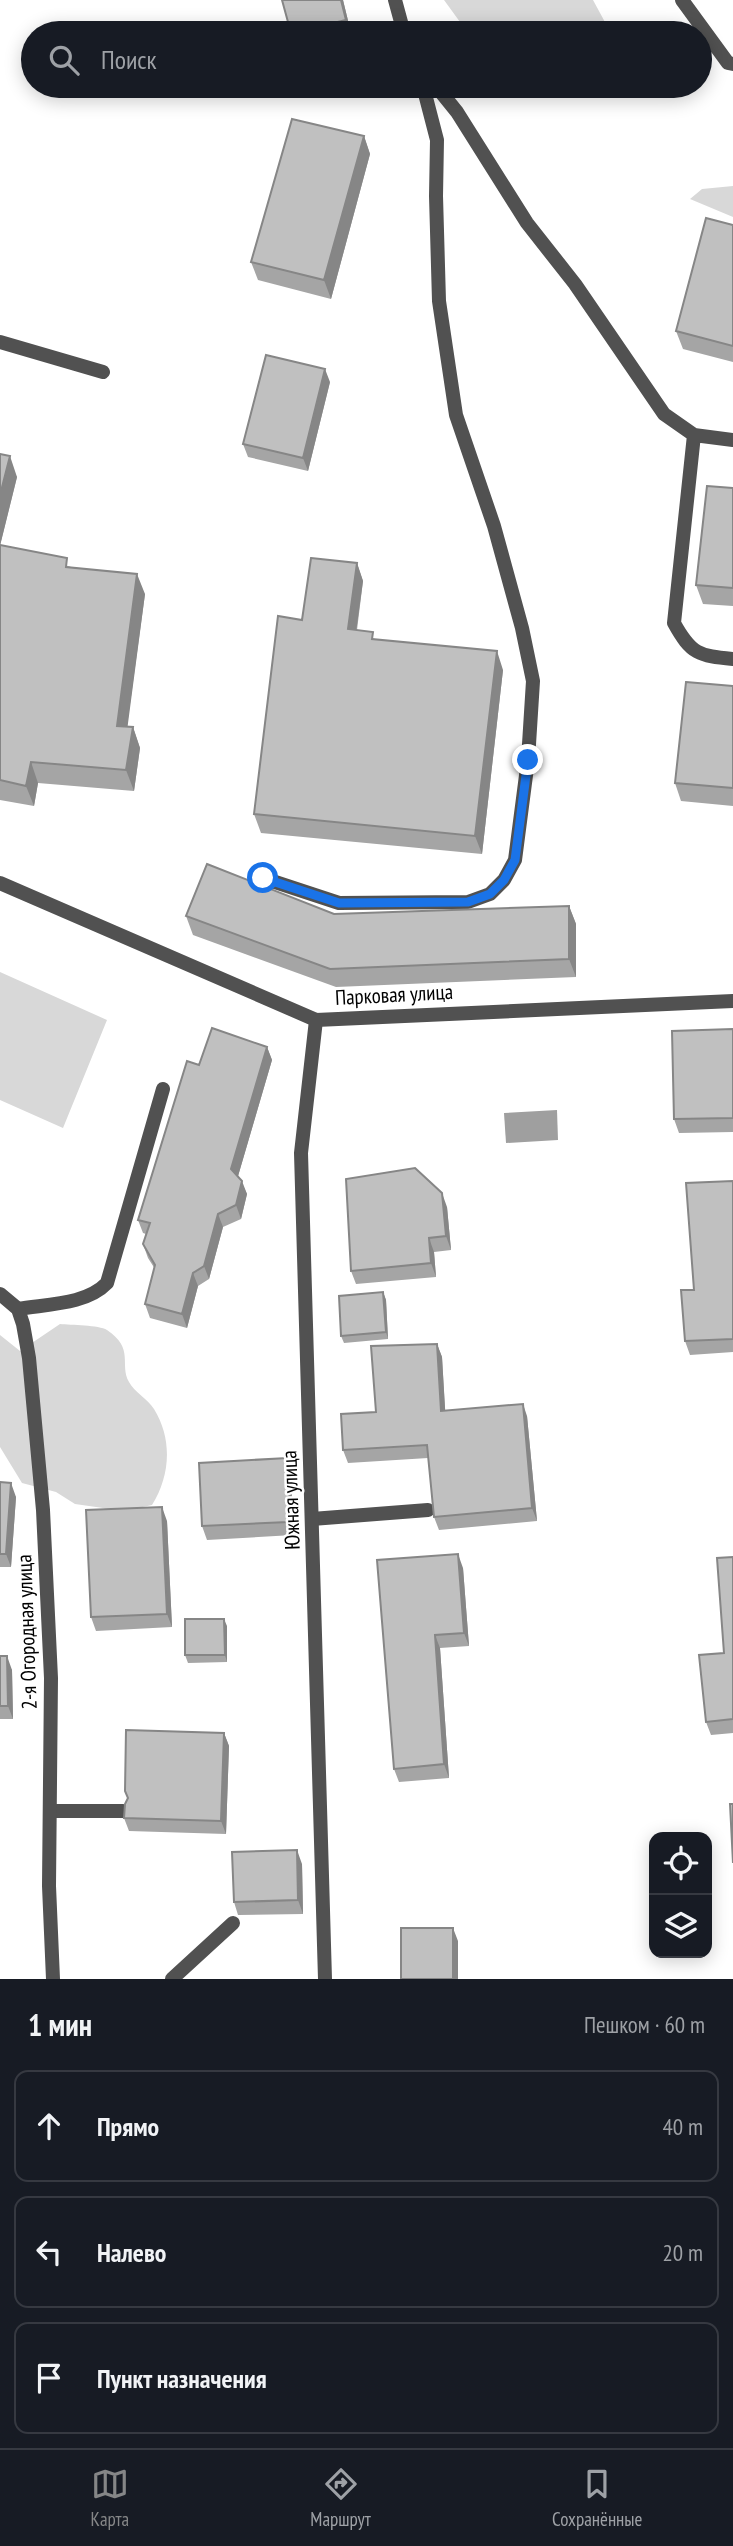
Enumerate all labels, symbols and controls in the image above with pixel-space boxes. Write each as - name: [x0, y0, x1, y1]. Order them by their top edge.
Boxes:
- search box: [21, 21, 712, 98]
- icon: search: [45, 41, 83, 79]
- text: Поиск: [101, 43, 157, 76]
- route end: [512, 744, 543, 775]
- route start: [247, 862, 278, 893]
- street label: Парковая улица: [334, 978, 454, 1011]
- street label: Южная улица: [275, 1450, 306, 1550]
- street label: 2-я Огородная улица: [10, 1554, 43, 1710]
- map controls: [649, 1832, 712, 1958]
- button: locate: [649, 1832, 712, 1895]
- button: layers: [649, 1895, 712, 1958]
- text: 1 мин: [28, 2005, 92, 2044]
- text: Пешком · 60 m: [584, 2010, 705, 2039]
- icon: ahead: [30, 2107, 68, 2145]
- text: Прямо: [97, 2110, 159, 2143]
- text: 40 m: [662, 2112, 703, 2141]
- icon: left: [30, 2233, 68, 2271]
- text: Налево: [97, 2236, 166, 2269]
- text: 20 m: [662, 2238, 703, 2267]
- icon: arrive: [30, 2359, 68, 2397]
- text: Пункт назначения: [97, 2362, 267, 2395]
- tab: Карта: [91, 2465, 129, 2531]
- tab: Маршрут: [310, 2465, 371, 2531]
- tab: Сохранённые: [552, 2465, 642, 2531]

